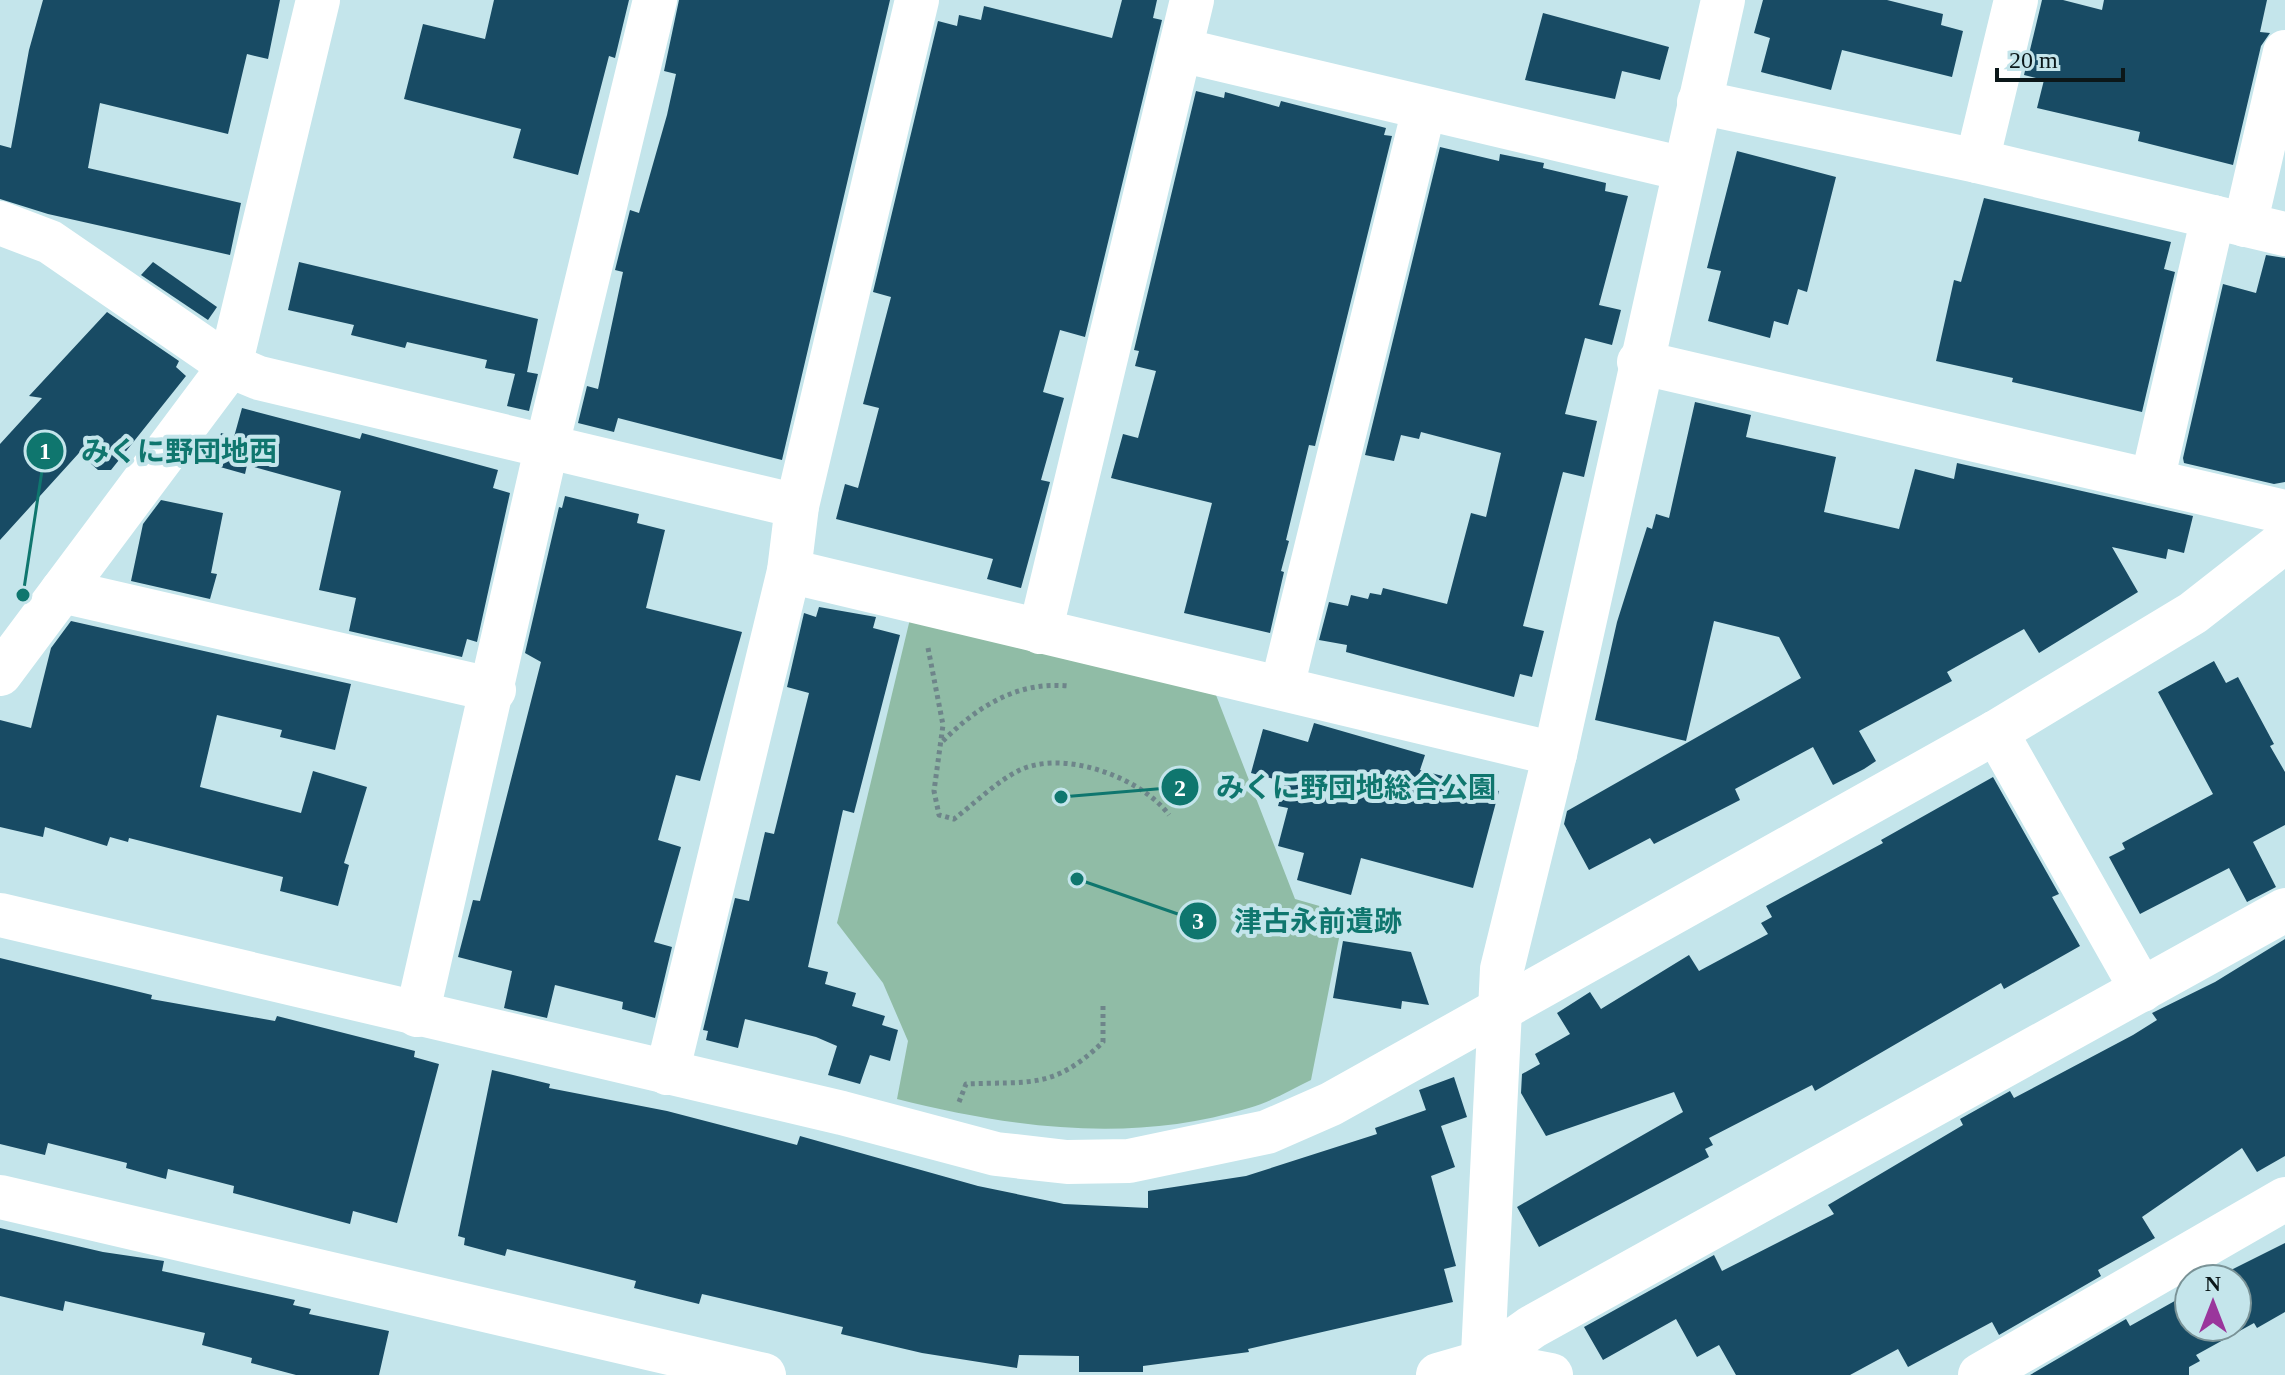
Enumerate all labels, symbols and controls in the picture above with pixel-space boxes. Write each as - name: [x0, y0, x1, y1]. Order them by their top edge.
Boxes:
- scale bar: [1997, 32, 2123, 82]
- text: 20 m: [2009, 47, 2058, 73]
- callout: みくに野団地西: [25, 425, 293, 477]
- text: みくに野団地西: [81, 436, 277, 467]
- text: 1: [39, 438, 51, 464]
- callout: みくに野団地総合公園: [1160, 761, 1512, 813]
- text: みくに野団地総合公園: [1216, 772, 1496, 803]
- text: 2: [1174, 775, 1186, 801]
- callout: 津古永前遺跡: [1178, 895, 1418, 947]
- text: 津古永前遺跡: [1234, 906, 1402, 937]
- text: 3: [1192, 908, 1204, 934]
- north arrow: [2173, 1263, 2253, 1343]
- text: N: [2205, 1271, 2221, 1296]

